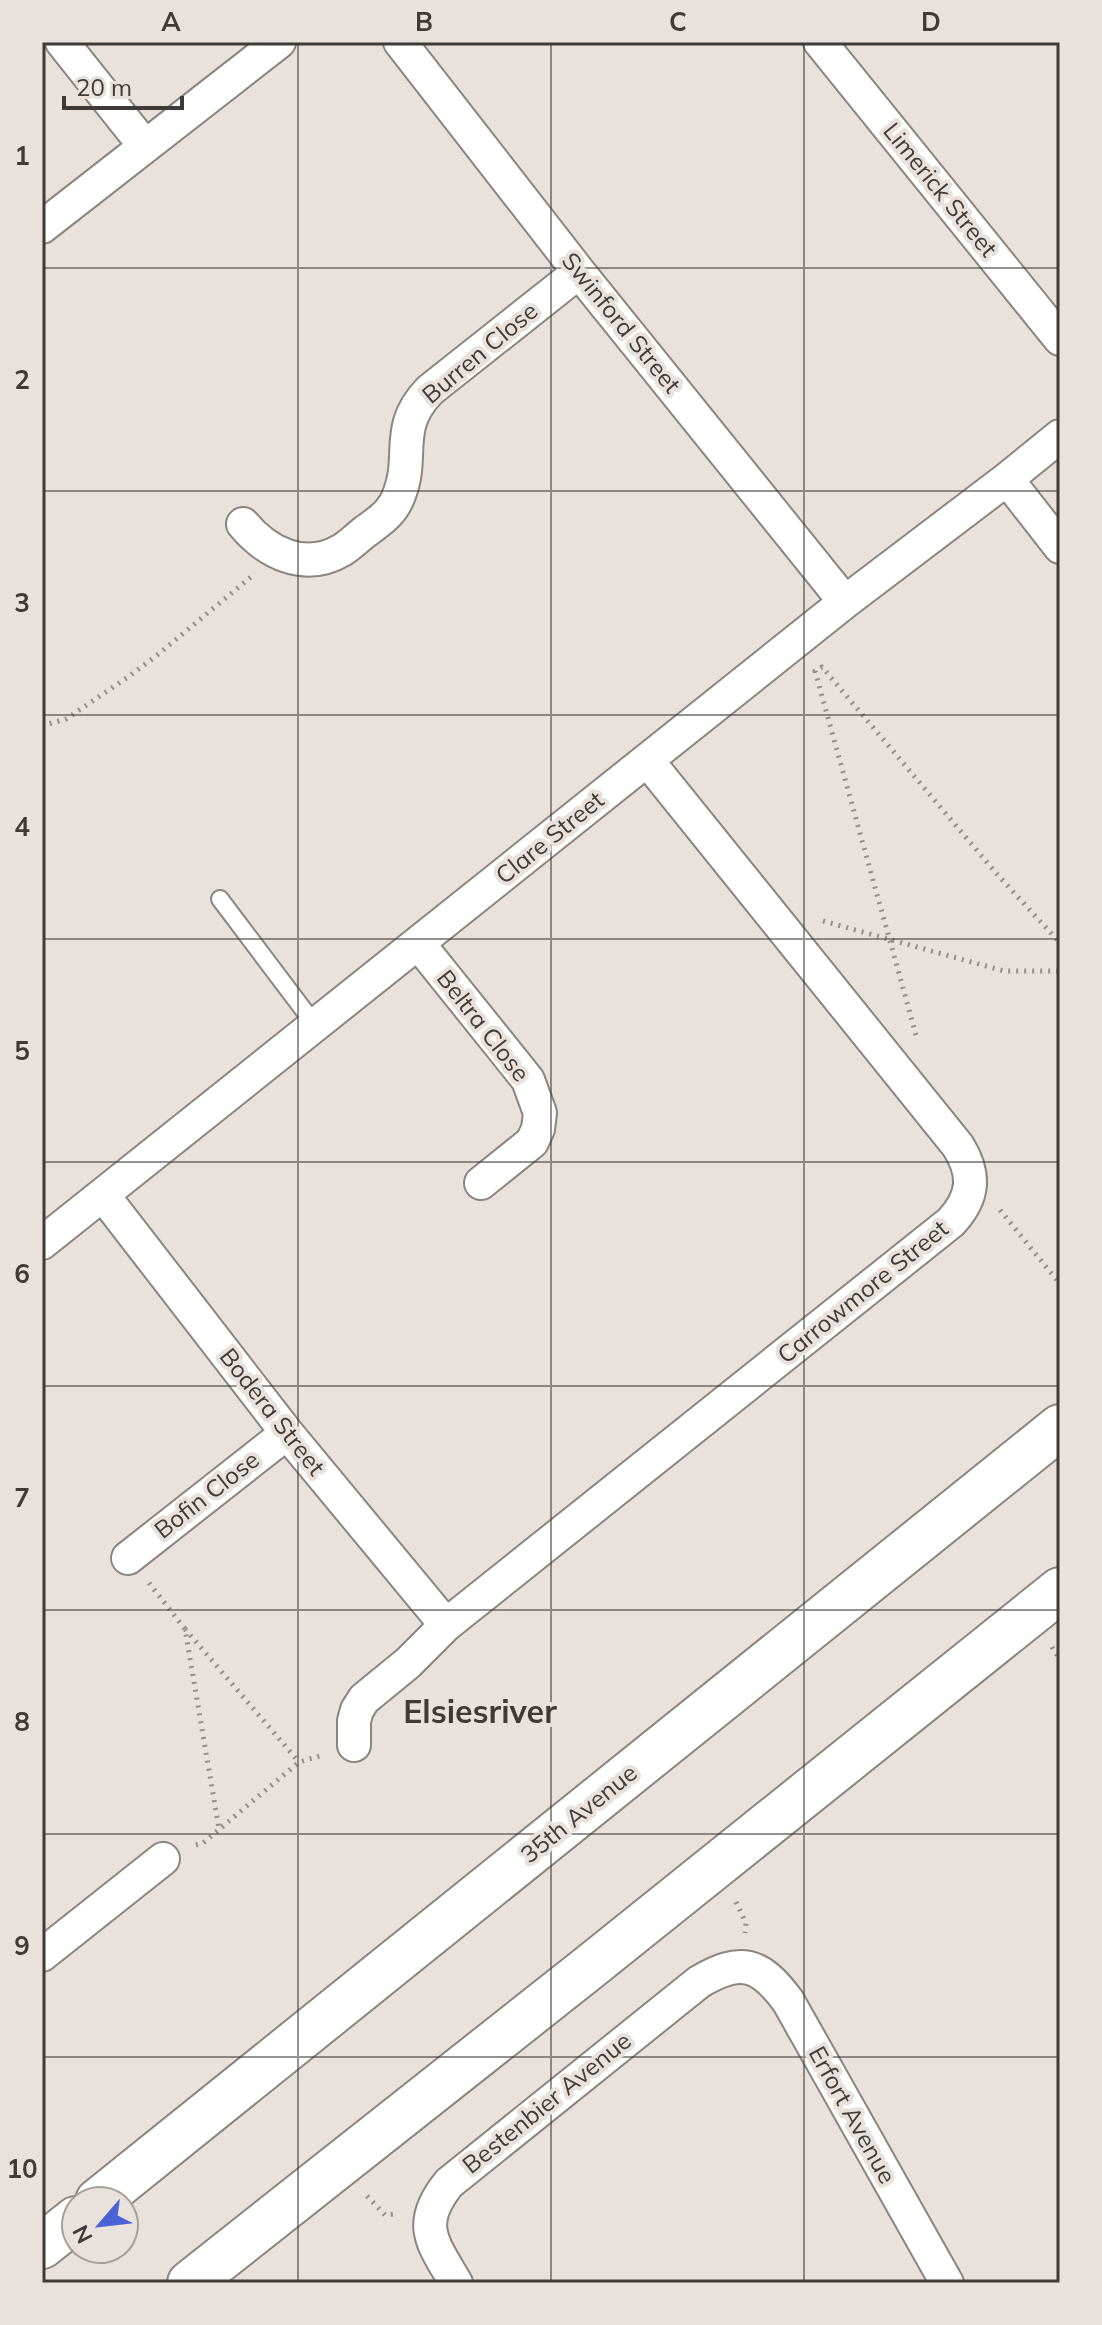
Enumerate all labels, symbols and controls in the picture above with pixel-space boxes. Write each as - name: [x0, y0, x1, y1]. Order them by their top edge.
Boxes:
- text: A: [161, 5, 181, 38]
- text: B: [415, 5, 433, 38]
- text: C: [669, 5, 687, 38]
- text: D: [921, 5, 941, 38]
- scale bar: [64, 60, 182, 110]
- text: 20 m: [76, 72, 132, 102]
- street label: Limerick Street: [877, 116, 1004, 263]
- text: 1: [14, 139, 30, 172]
- street label: Swinford Street: [556, 246, 688, 399]
- street label: Burren Close: [415, 295, 543, 409]
- text: 2: [14, 363, 30, 396]
- text: 3: [14, 586, 30, 619]
- street label: Clare Street: [489, 784, 610, 890]
- text: 4: [14, 810, 30, 843]
- street label: Beltra Close: [431, 964, 537, 1087]
- text: 5: [14, 1034, 30, 1067]
- street label: Carrowmore Street: [771, 1213, 954, 1369]
- text: 6: [14, 1257, 30, 1290]
- street label: Bodera Street: [214, 1342, 332, 1481]
- street label: Bofin Close: [148, 1444, 265, 1544]
- text: 7: [14, 1481, 30, 1514]
- district label: Elsiesriver: [403, 1691, 557, 1731]
- text: 8: [14, 1705, 30, 1738]
- street label: 35th Avenue: [514, 1757, 643, 1869]
- text: 9: [14, 1929, 30, 1962]
- street label: Bestenbier Avenue: [456, 2025, 637, 2179]
- street label: Erfort Avenue: [803, 2041, 903, 2188]
- text: 10: [6, 2152, 38, 2185]
- north arrow: [60, 2185, 140, 2265]
- text: N: [66, 2220, 99, 2248]

